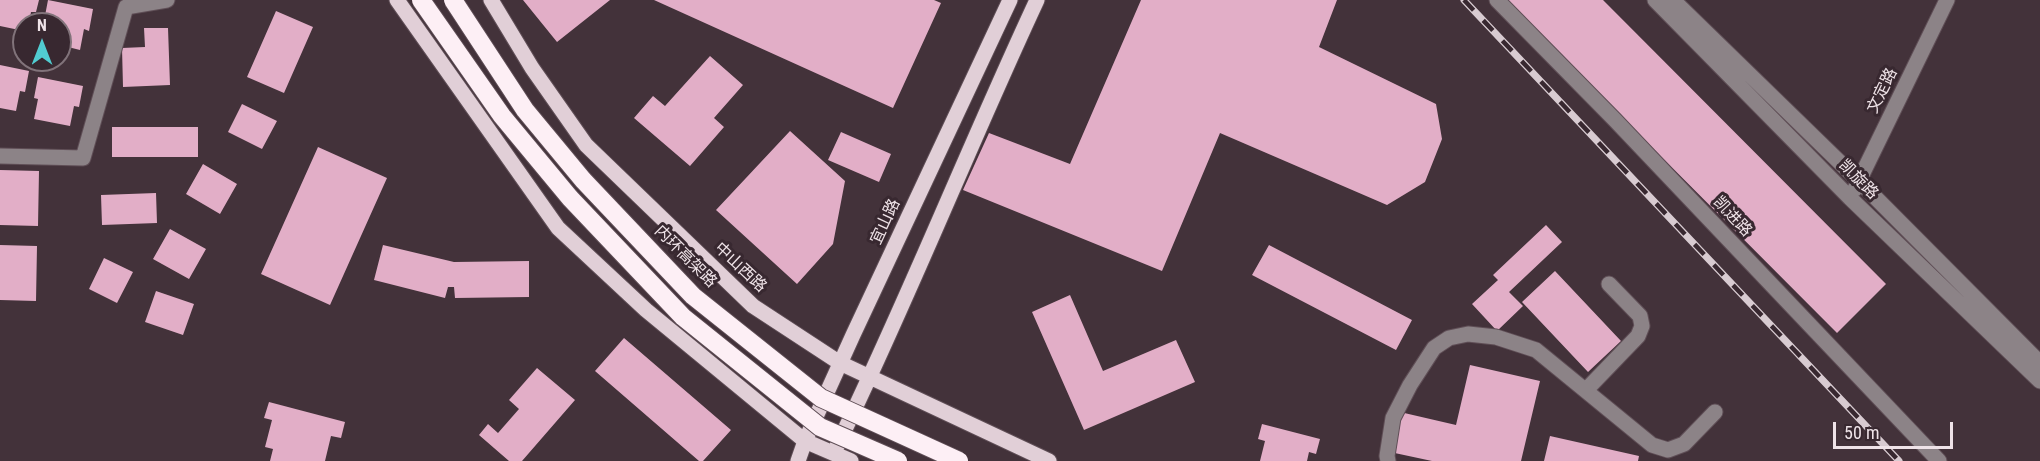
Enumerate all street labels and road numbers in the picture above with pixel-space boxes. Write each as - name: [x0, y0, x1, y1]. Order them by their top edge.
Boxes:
- street label: 文定路: [1864, 65, 1902, 117]
- street label: 凯旋路: [1834, 156, 1882, 204]
- street label: 凯进路: [1709, 193, 1755, 241]
- street label: 宜山路: [867, 196, 905, 248]
- street label: 内环高架路: [650, 222, 720, 292]
- street label: 中山西路: [710, 239, 770, 297]

